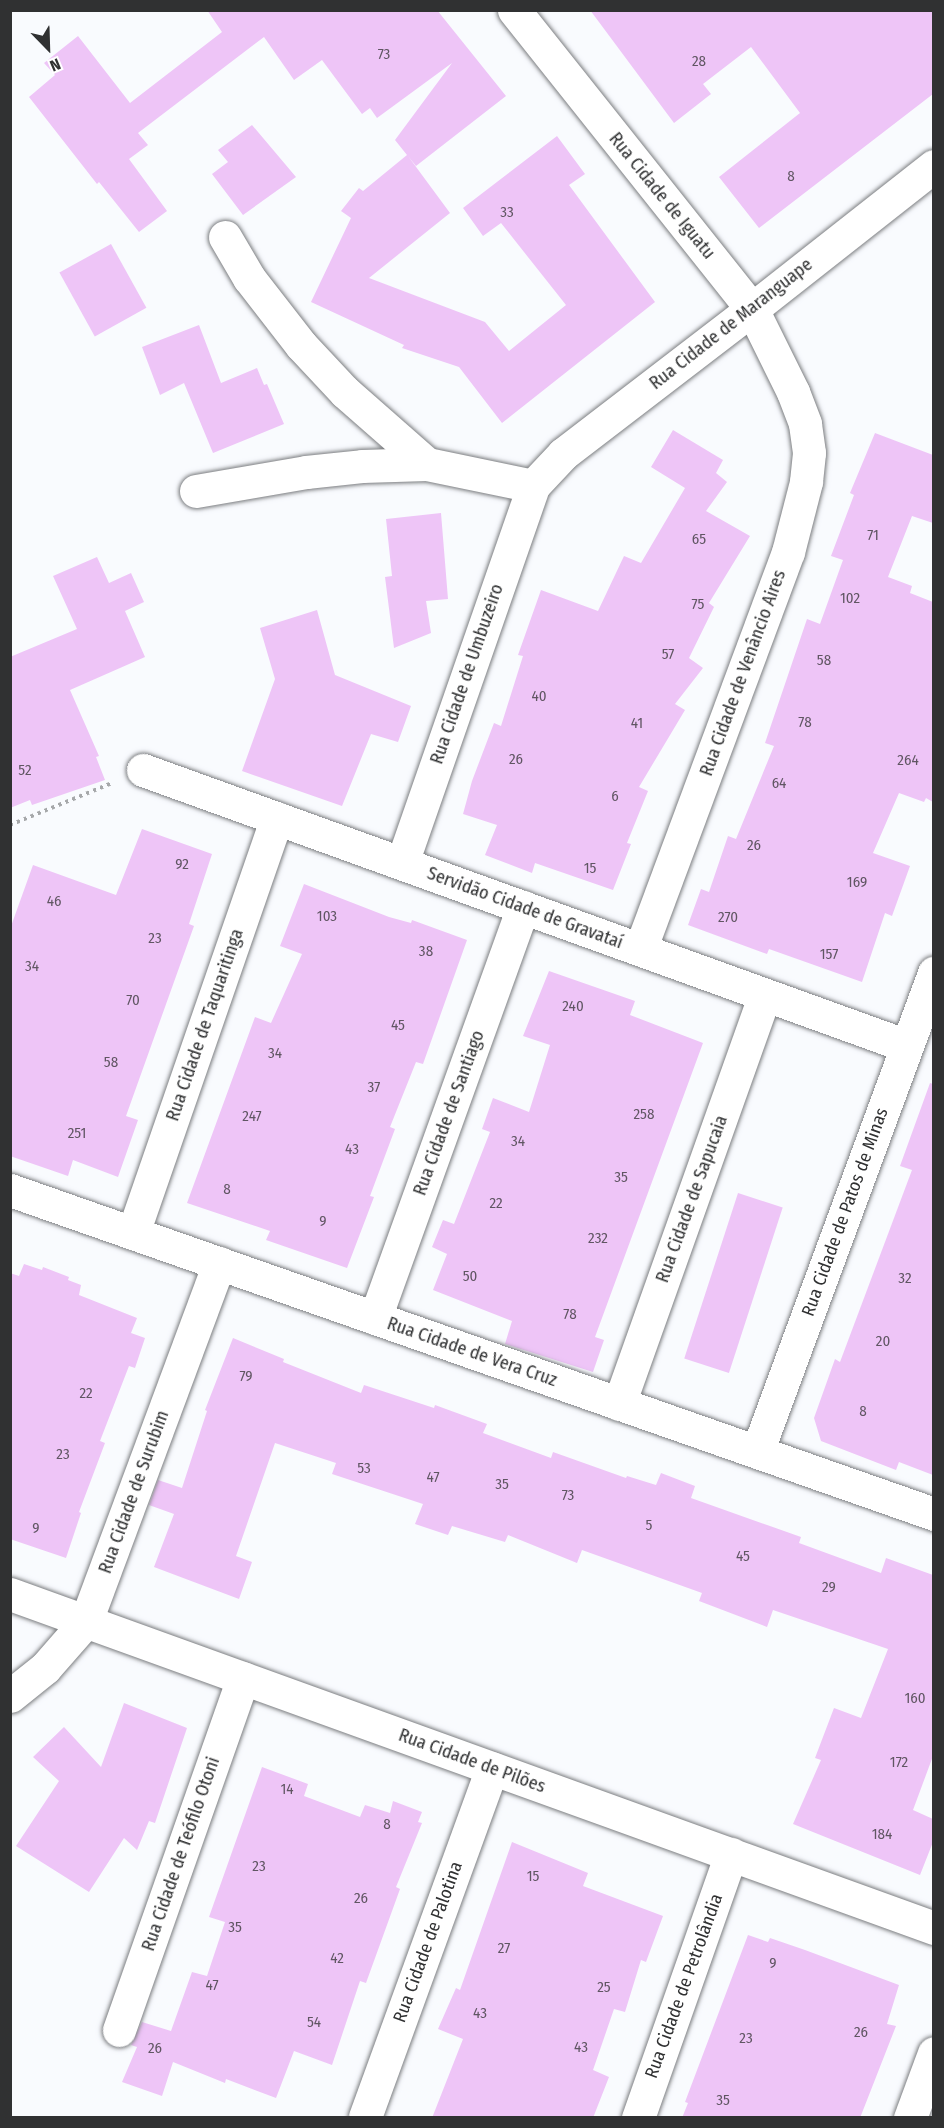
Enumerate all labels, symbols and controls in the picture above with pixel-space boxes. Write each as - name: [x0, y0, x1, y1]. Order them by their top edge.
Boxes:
- north arrow: [18, 18, 78, 78]
- house number: 73: [378, 46, 390, 64]
- house number: 28: [692, 53, 706, 71]
- text: N: [47, 54, 63, 76]
- street label: Rua Cidade de Iguatu: [604, 128, 720, 264]
- house number: 8: [787, 168, 795, 186]
- house number: 33: [500, 204, 514, 222]
- street label: Rua Cidade de Maranguape: [645, 254, 817, 394]
- house number: 71: [867, 527, 879, 545]
- house number: 65: [692, 531, 706, 549]
- street label: Rua Cidade de Venâncio Aires: [696, 567, 790, 779]
- street label: Rua Cidade de Umbuzeiro: [426, 581, 508, 767]
- house number: 102: [840, 590, 860, 608]
- house number: 75: [692, 596, 704, 614]
- house number: 57: [662, 646, 674, 664]
- house number: 58: [817, 652, 831, 670]
- house number: 40: [531, 688, 547, 706]
- house number: 78: [798, 714, 812, 732]
- house number: 41: [631, 715, 643, 733]
- house number: 26: [509, 751, 523, 769]
- house number: 264: [897, 752, 919, 770]
- house number: 52: [18, 762, 32, 780]
- house number: 64: [772, 775, 786, 793]
- house number: 6: [611, 788, 619, 806]
- house number: 26: [747, 837, 761, 855]
- house number: 92: [175, 856, 189, 874]
- house number: 15: [584, 860, 596, 878]
- street label: Servidão Cidade de Gravataí: [424, 862, 626, 954]
- house number: 169: [847, 874, 867, 892]
- house number: 46: [47, 893, 61, 911]
- house number: 103: [317, 908, 337, 926]
- house number: 270: [718, 909, 738, 927]
- street label: Rua Cidade de Taquaritinga: [162, 926, 248, 1124]
- house number: 23: [148, 930, 162, 948]
- house number: 38: [419, 943, 433, 961]
- house number: 157: [820, 946, 838, 964]
- house number: 34: [25, 958, 39, 976]
- house number: 70: [126, 992, 140, 1010]
- house number: 240: [562, 998, 584, 1016]
- house number: 45: [391, 1017, 405, 1035]
- street label: Rua Cidade de Santiago: [409, 1028, 489, 1198]
- house number: 34: [268, 1045, 282, 1063]
- house number: 58: [104, 1054, 118, 1072]
- house number: 37: [368, 1079, 380, 1097]
- street label: Rua Cidade de Patos de Minas: [797, 1105, 893, 1319]
- house number: 258: [634, 1106, 654, 1124]
- house number: 247: [242, 1108, 262, 1126]
- street label: Rua Cidade de Sapucaia: [652, 1112, 732, 1286]
- house number: 251: [68, 1125, 86, 1143]
- house number: 34: [511, 1133, 525, 1151]
- house number: 43: [345, 1141, 359, 1159]
- house number: 35: [614, 1169, 628, 1187]
- house number: 8: [223, 1181, 231, 1199]
- house number: 22: [489, 1195, 503, 1213]
- house number: 9: [319, 1213, 327, 1231]
- house number: 232: [588, 1230, 608, 1248]
- house number: 50: [463, 1268, 477, 1286]
- house number: 32: [898, 1270, 912, 1288]
- house number: 78: [563, 1306, 577, 1324]
- street label: Rua Cidade de Vera Cruz: [384, 1313, 560, 1391]
- house number: 20: [876, 1333, 890, 1351]
- house number: 79: [239, 1368, 253, 1386]
- house number: 22: [79, 1385, 93, 1403]
- house number: 8: [859, 1403, 867, 1421]
- street label: Rua Cidade de Surubim: [94, 1408, 174, 1576]
- house number: 23: [56, 1446, 70, 1464]
- house number: 53: [357, 1460, 371, 1478]
- house number: 47: [426, 1469, 440, 1487]
- house number: 35: [495, 1476, 509, 1494]
- house number: 73: [562, 1487, 574, 1505]
- house number: 5: [646, 1517, 652, 1535]
- house number: 9: [32, 1520, 40, 1538]
- house number: 45: [736, 1548, 750, 1566]
- house number: 29: [822, 1579, 836, 1597]
- house number: 160: [904, 1690, 926, 1708]
- street label: Rua Cidade de Pilões: [396, 1724, 548, 1798]
- street label: Rua Cidade de Teófilo Otoni: [138, 1754, 224, 1954]
- house number: 172: [890, 1754, 908, 1772]
- house number: 14: [280, 1781, 294, 1799]
- house number: 8: [383, 1816, 391, 1834]
- house number: 184: [872, 1826, 892, 1844]
- house number: 23: [252, 1858, 266, 1876]
- street label: Rua Cidade de Palotina: [389, 1858, 467, 2026]
- house number: 15: [527, 1868, 539, 1886]
- house number: 26: [354, 1890, 368, 1908]
- street label: Rua Cidade de Petrolândia: [641, 1891, 727, 2081]
- house number: 35: [228, 1919, 242, 1937]
- house number: 27: [498, 1940, 510, 1958]
- house number: 42: [330, 1950, 344, 1968]
- house number: 9: [769, 1955, 777, 1973]
- house number: 47: [205, 1977, 219, 1995]
- house number: 25: [597, 1979, 611, 1997]
- house number: 43: [473, 2005, 487, 2023]
- house number: 54: [307, 2014, 321, 2032]
- house number: 26: [854, 2024, 868, 2042]
- house number: 23: [739, 2030, 753, 2048]
- house number: 43: [574, 2039, 588, 2057]
- house number: 26: [148, 2040, 162, 2058]
- house number: 35: [716, 2092, 730, 2110]

